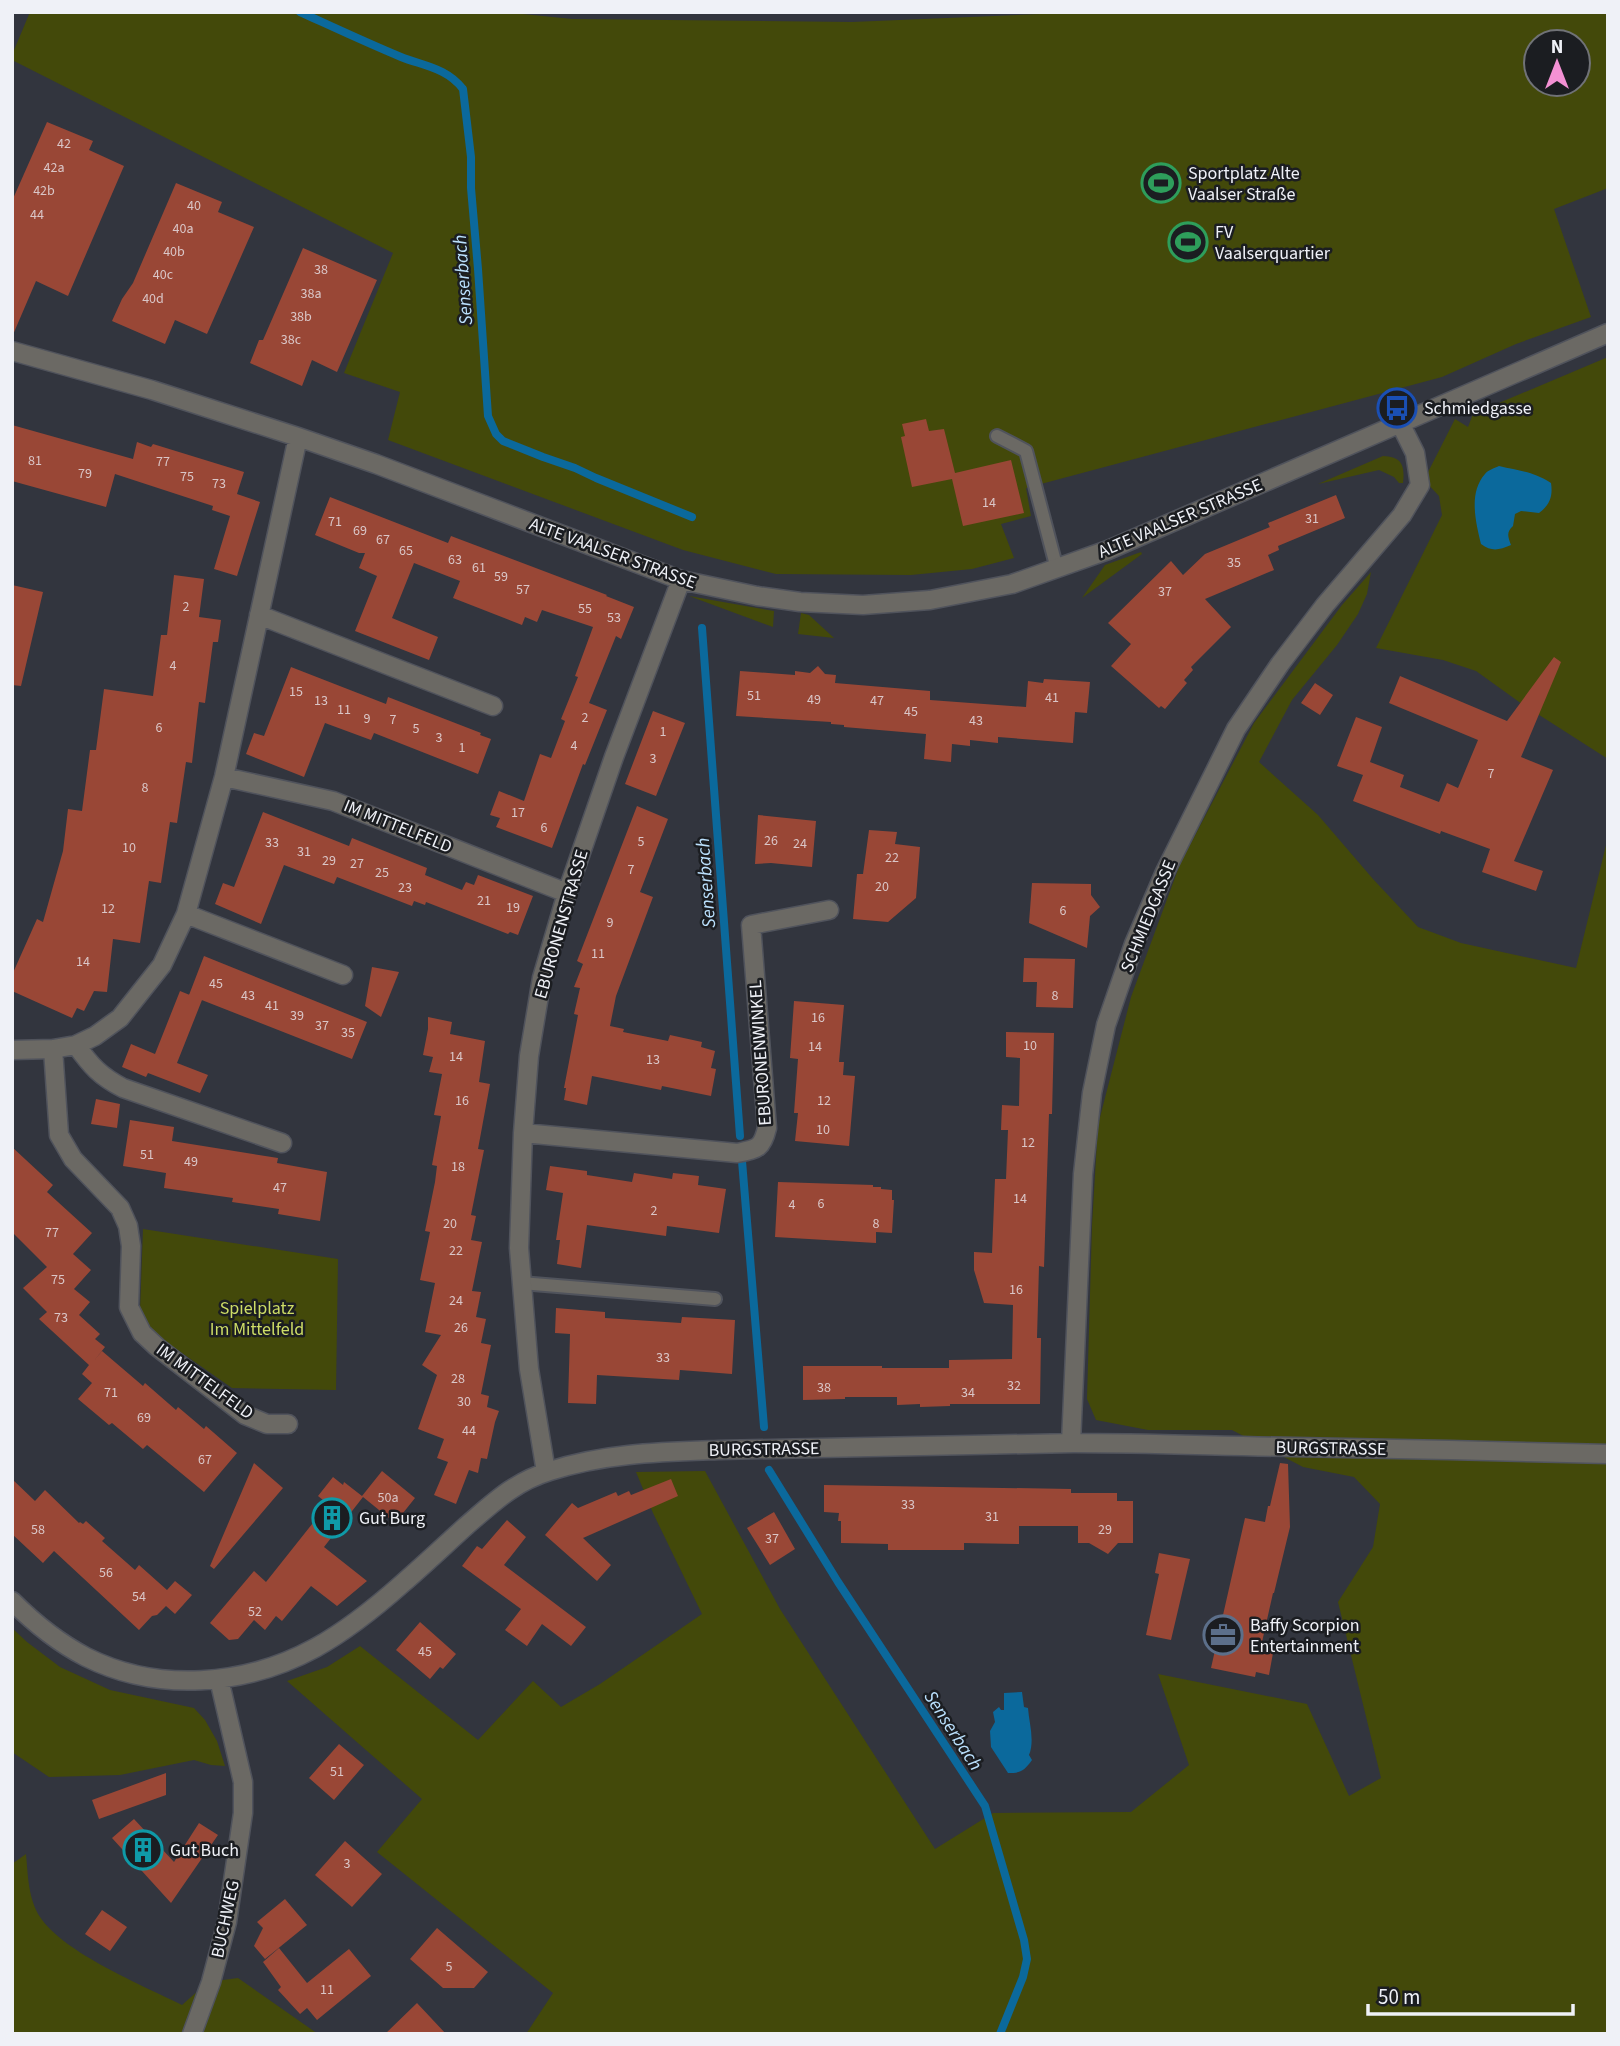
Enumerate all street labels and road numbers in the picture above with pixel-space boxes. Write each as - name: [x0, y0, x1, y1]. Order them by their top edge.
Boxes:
- street label: ALTE VAALSER STRASSE: [1094, 473, 1266, 564]
- street label: ALTE VAALSER STRASSE: [526, 512, 700, 595]
- street label: IM MITTELFELD: [340, 793, 456, 860]
- street label: EBURONENSTRASSE: [528, 847, 595, 1002]
- street label: SCHMIEDGASSE: [1115, 856, 1182, 976]
- street label: EBURONENWINKEL: [743, 979, 778, 1127]
- street label: IM MITTELFELD: [151, 1338, 259, 1425]
- street label: BURGSTRASSE: [1275, 1435, 1387, 1462]
- street label: BURGSTRASSE: [708, 1436, 820, 1463]
- street label: BUCHWEG: [205, 1878, 246, 1960]

